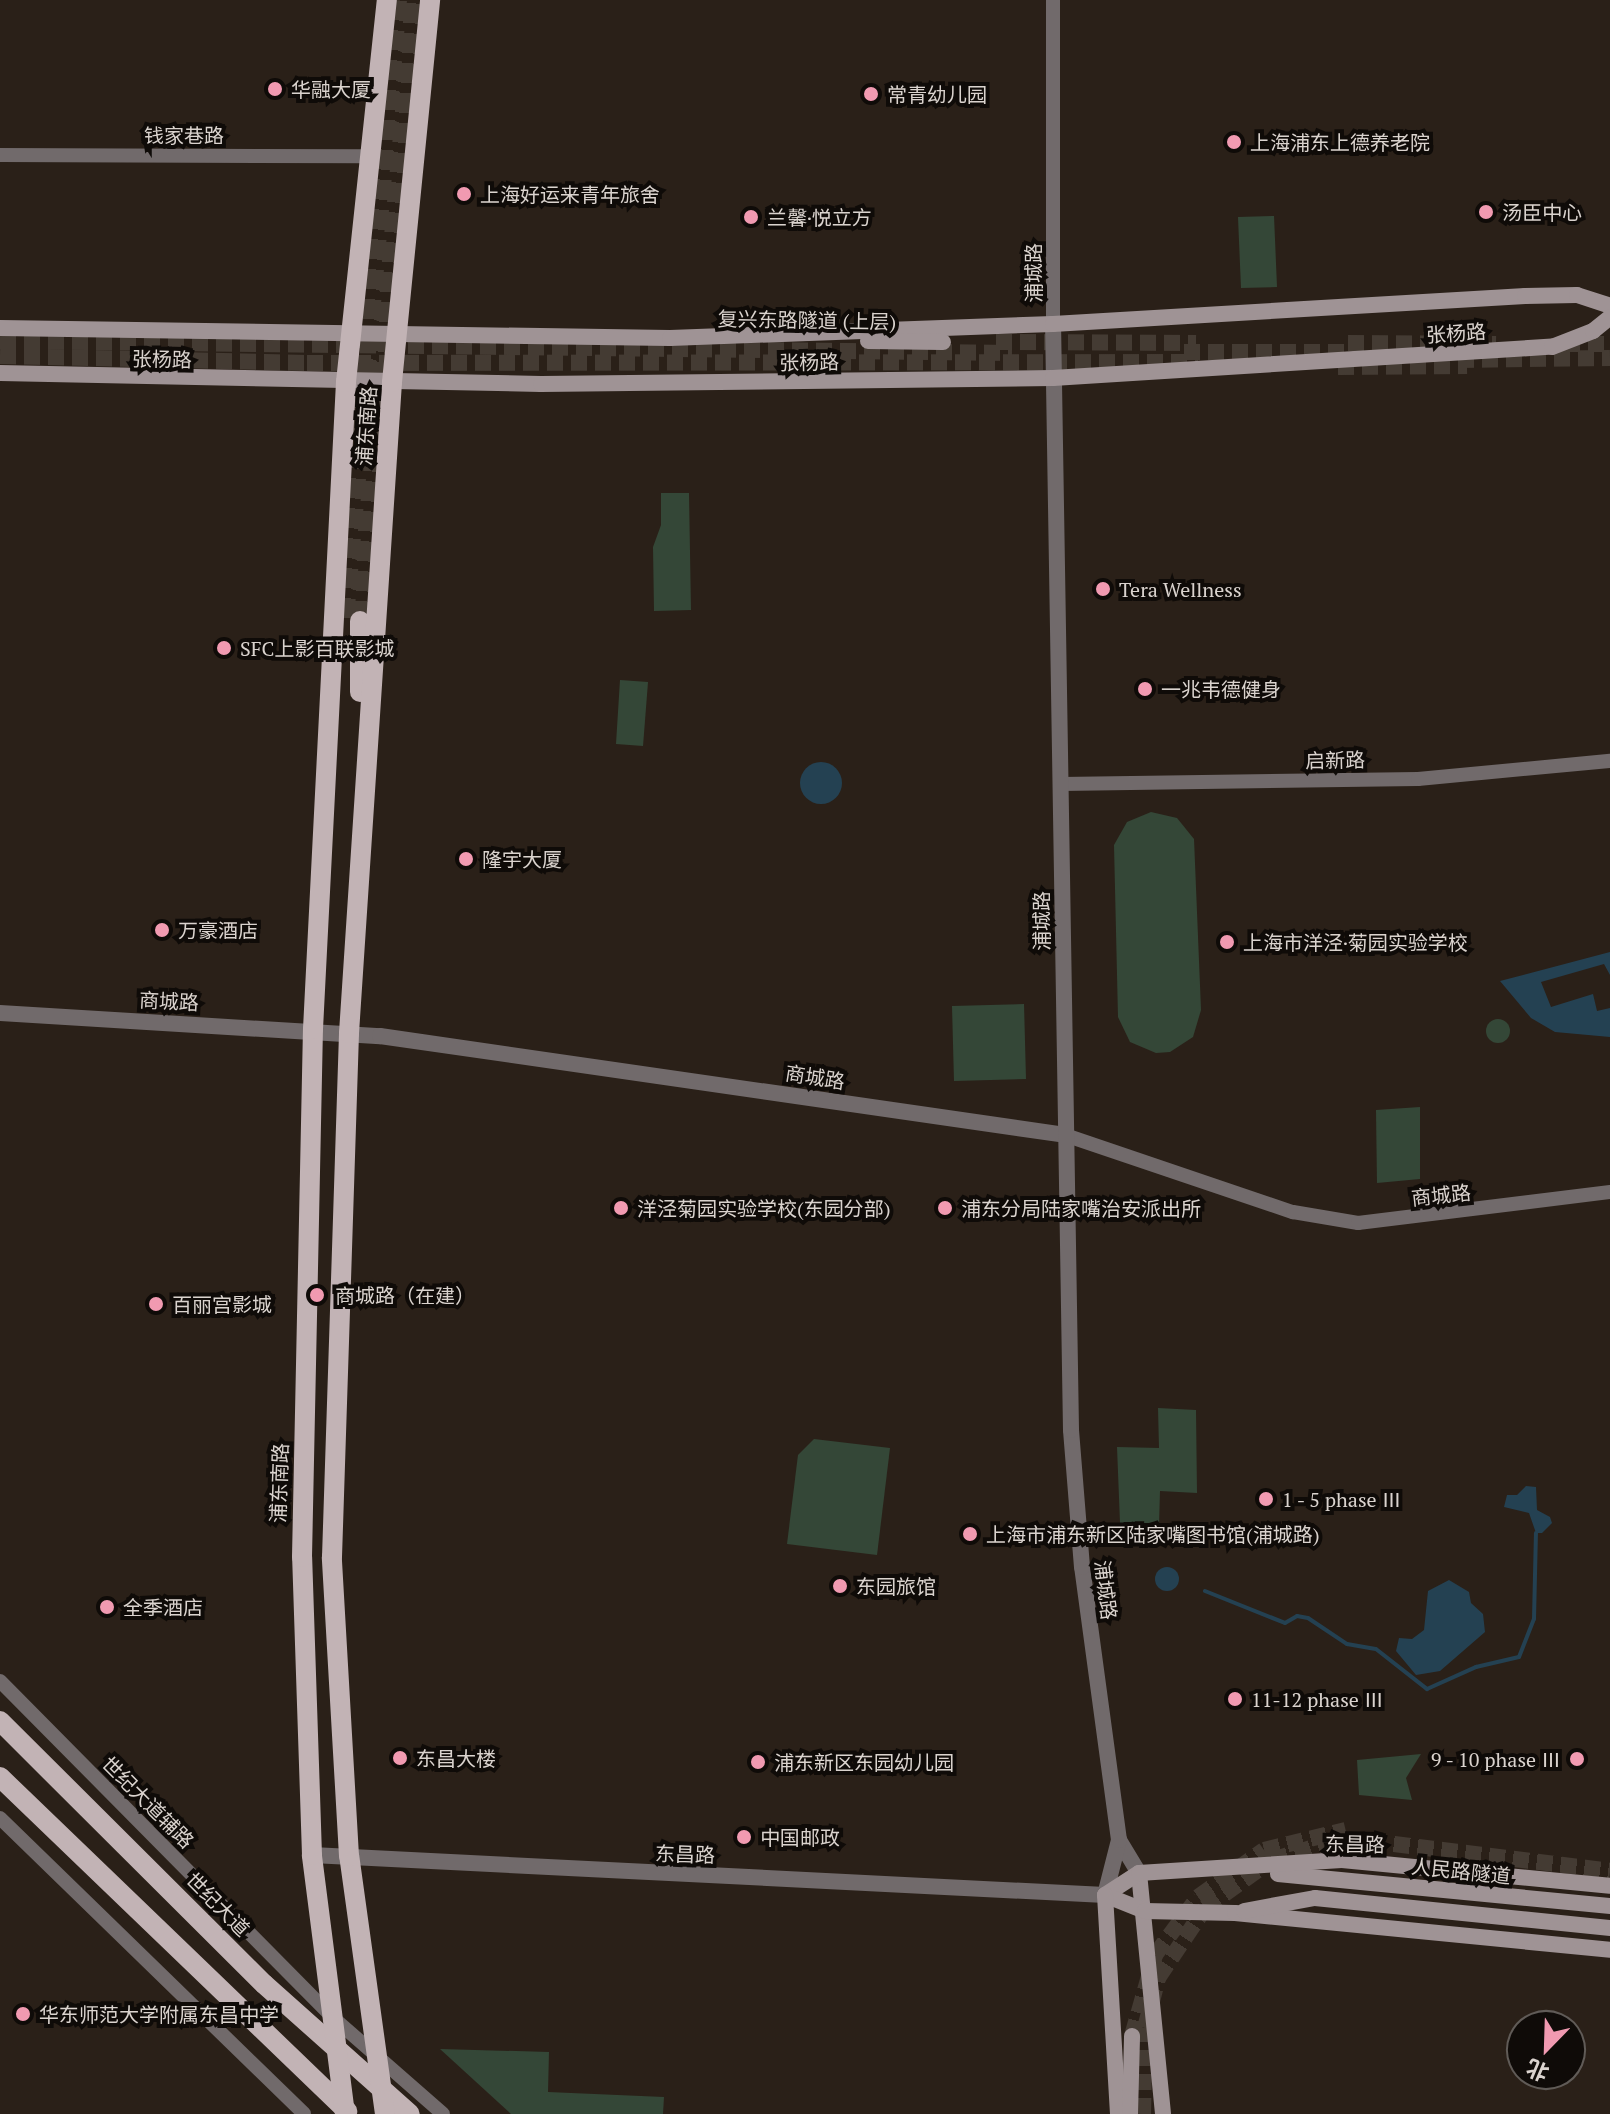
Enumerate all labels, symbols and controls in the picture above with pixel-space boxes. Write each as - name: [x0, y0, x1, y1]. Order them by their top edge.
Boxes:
- place label: 华融大厦: [291, 77, 371, 101]
- marker: 华融大厦: [266, 80, 284, 98]
- place label: 常青幼儿园: [887, 82, 987, 106]
- marker: 常青幼儿园: [862, 85, 880, 103]
- street label: 钱家巷路: [144, 123, 224, 147]
- place label: 上海浦东上德养老院: [1250, 130, 1430, 154]
- marker: 上海浦东上德养老院: [1225, 133, 1243, 151]
- place label: 上海好运来青年旅舍: [480, 182, 660, 206]
- marker: 上海好运来青年旅舍: [455, 185, 473, 203]
- place label: 汤臣中心: [1502, 200, 1582, 224]
- marker: 汤臣中心: [1477, 203, 1495, 221]
- place label: 兰馨·悦立方: [767, 205, 872, 229]
- marker: 兰馨·悦立方: [742, 208, 760, 226]
- street label: 浦城路: [1021, 243, 1045, 303]
- street label: 复兴东路隧道 (上层): [718, 306, 896, 334]
- street label: 张杨路: [1425, 319, 1487, 347]
- street label: 张杨路: [132, 346, 192, 372]
- street label: 张杨路: [779, 349, 839, 375]
- street label: 浦东南路: [351, 385, 381, 467]
- place label: Tera Wellness: [1119, 577, 1242, 601]
- marker: Tera Wellness: [1094, 580, 1112, 598]
- place label: SFC上影百联影城: [240, 636, 394, 660]
- marker: SFC上影百联影城: [215, 639, 233, 657]
- place label: 一兆韦德健身: [1161, 677, 1281, 701]
- marker: 一兆韦德健身: [1136, 680, 1154, 698]
- street label: 启新路: [1305, 747, 1365, 773]
- place label: 隆宇大厦: [482, 847, 562, 871]
- marker: 隆宇大厦: [457, 850, 475, 868]
- street label: 浦城路: [1029, 891, 1053, 951]
- place label: 万豪酒店: [178, 918, 258, 942]
- marker: 万豪酒店: [153, 921, 171, 939]
- place label: 上海市洋泾·菊园实验学校: [1243, 930, 1468, 954]
- marker: 上海市洋泾·菊园实验学校: [1218, 933, 1236, 951]
- street label: 商城路: [138, 987, 200, 1015]
- street label: 商城路: [783, 1060, 847, 1094]
- street label: 商城路: [1410, 1180, 1472, 1210]
- place label: 洋泾菊园实验学校(东园分部): [637, 1196, 891, 1220]
- place label: 浦东分局陆家嘴治安派出所: [961, 1196, 1201, 1220]
- marker: 洋泾菊园实验学校(东园分部): [612, 1199, 630, 1217]
- marker: 浦东分局陆家嘴治安派出所: [936, 1199, 954, 1217]
- place label: 商城路（在建）: [335, 1283, 475, 1307]
- marker: 商城路（在建）: [306, 1284, 328, 1306]
- place label: 百丽宫影城: [172, 1292, 272, 1316]
- marker: 百丽宫影城: [147, 1295, 165, 1313]
- street label: 浦东南路: [266, 1443, 292, 1523]
- place label: 1 - 5 phase Ⅲ: [1282, 1487, 1403, 1511]
- marker: 1 - 5 phase Ⅲ: [1257, 1490, 1275, 1508]
- place label: 上海市浦东新区陆家嘴图书馆(浦城路): [986, 1522, 1320, 1546]
- marker: 上海市浦东新区陆家嘴图书馆(浦城路): [961, 1525, 979, 1543]
- street label: 浦城路: [1090, 1559, 1122, 1621]
- place label: 东园旅馆: [856, 1574, 936, 1598]
- marker: 东园旅馆: [831, 1577, 849, 1595]
- place label: 全季酒店: [123, 1595, 203, 1619]
- marker: 全季酒店: [98, 1598, 116, 1616]
- place label: 11-12 phase Ⅲ: [1251, 1687, 1384, 1711]
- marker: 11-12 phase Ⅲ: [1226, 1690, 1244, 1708]
- place label: 东昌大楼: [416, 1746, 496, 1770]
- place label: 9 - 10 phase Ⅲ: [1429, 1747, 1561, 1771]
- marker: 东昌大楼: [391, 1749, 409, 1767]
- place label: 浦东新区东园幼儿园: [774, 1750, 954, 1774]
- marker: 9 - 10 phase Ⅲ: [1568, 1750, 1586, 1768]
- street label: 世纪大道辅路: [97, 1751, 199, 1853]
- marker: 浦东新区东园幼儿园: [749, 1753, 767, 1771]
- place label: 中国邮政: [760, 1825, 840, 1849]
- marker: 中国邮政: [735, 1828, 753, 1846]
- street label: 东昌路: [1325, 1831, 1385, 1857]
- street label: 东昌路: [655, 1841, 715, 1867]
- street label: 人民路隧道: [1410, 1854, 1512, 1888]
- street label: 世纪大道: [181, 1867, 255, 1941]
- place label: 华东师范大学附属东昌中学: [39, 2002, 279, 2026]
- marker: 华东师范大学附属东昌中学: [14, 2005, 32, 2023]
- north arrow: [1506, 2010, 1586, 2090]
- text: 北: [1521, 2053, 1553, 2088]

